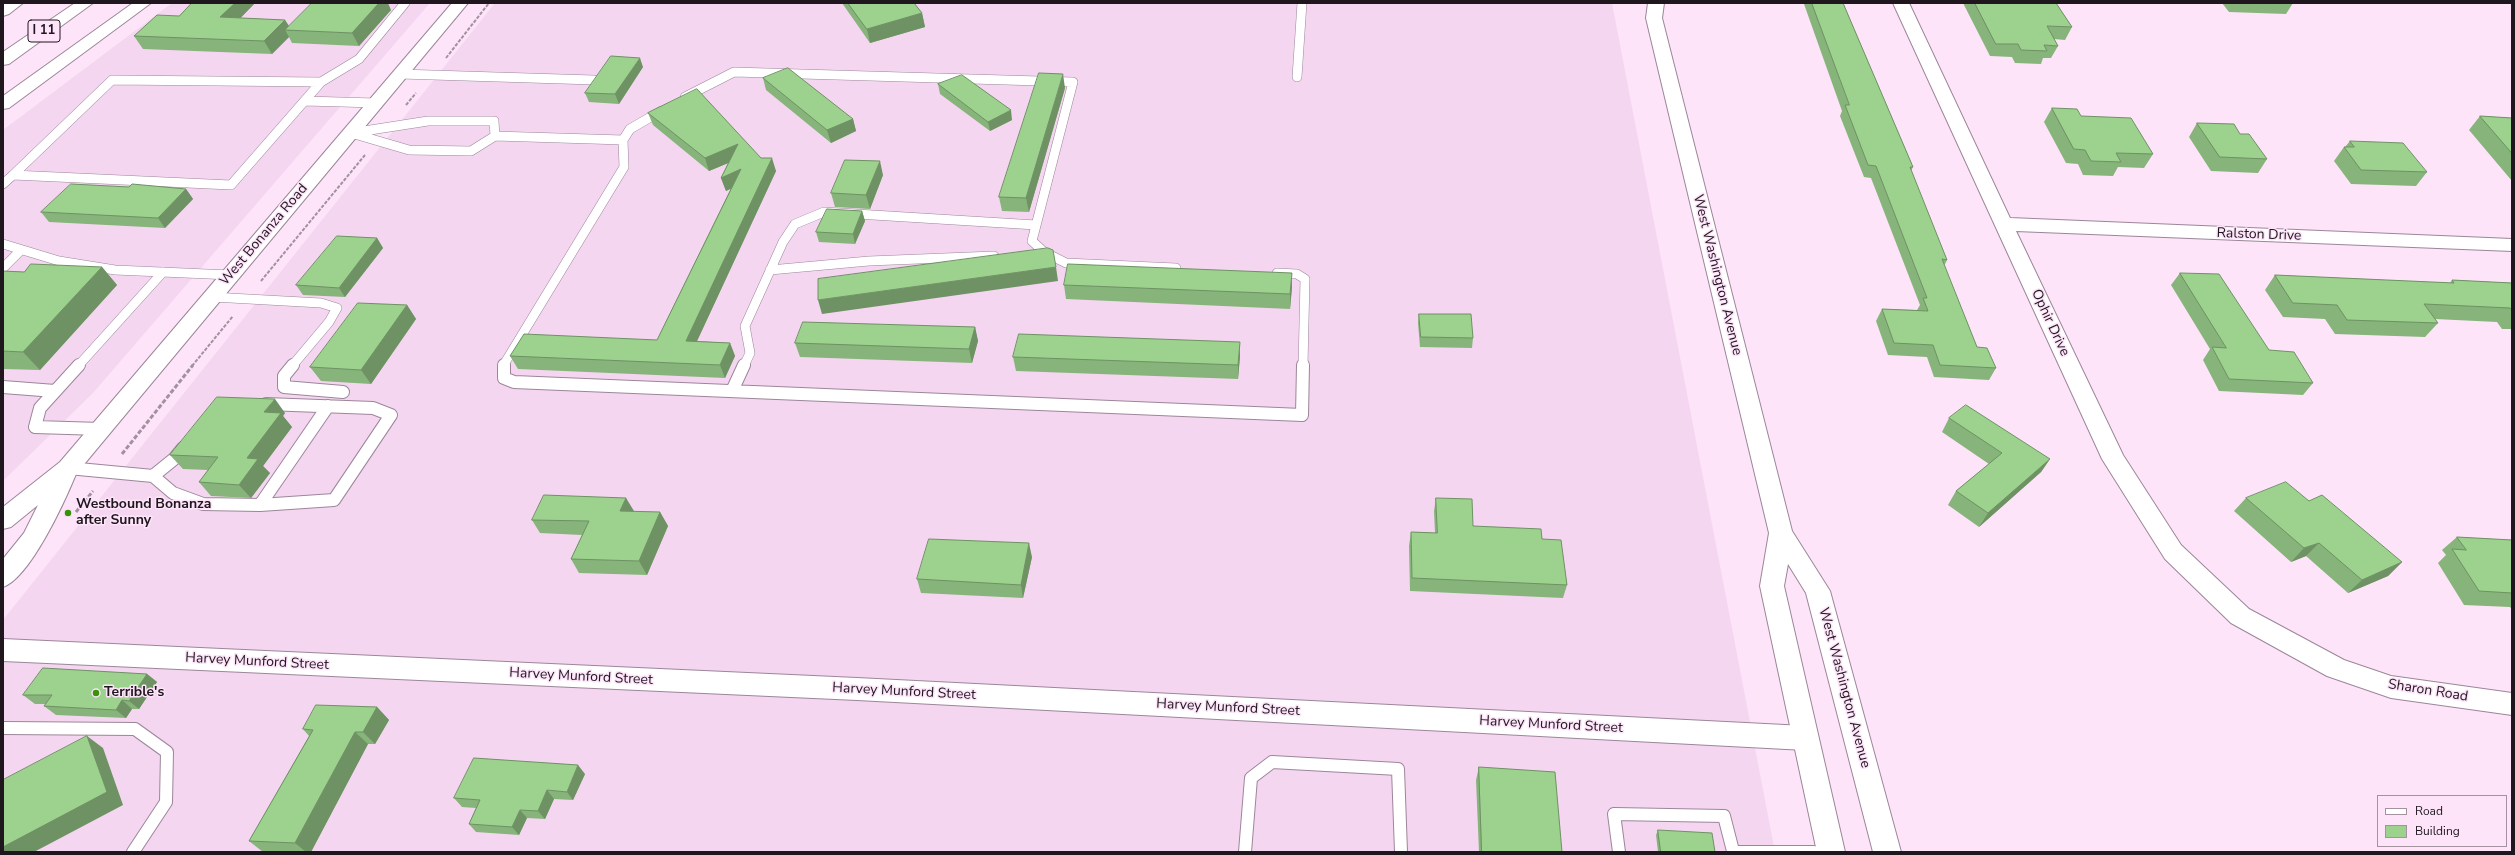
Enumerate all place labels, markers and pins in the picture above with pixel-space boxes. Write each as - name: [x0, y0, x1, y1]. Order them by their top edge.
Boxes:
- place label: Westbound Bonanza after Sunny: [76, 497, 211, 530]
- marker: Westbound Bonanza after Sunny: [63, 508, 73, 518]
- place label: Terrible's: [104, 685, 164, 701]
- marker: Terrible's: [91, 688, 101, 698]

